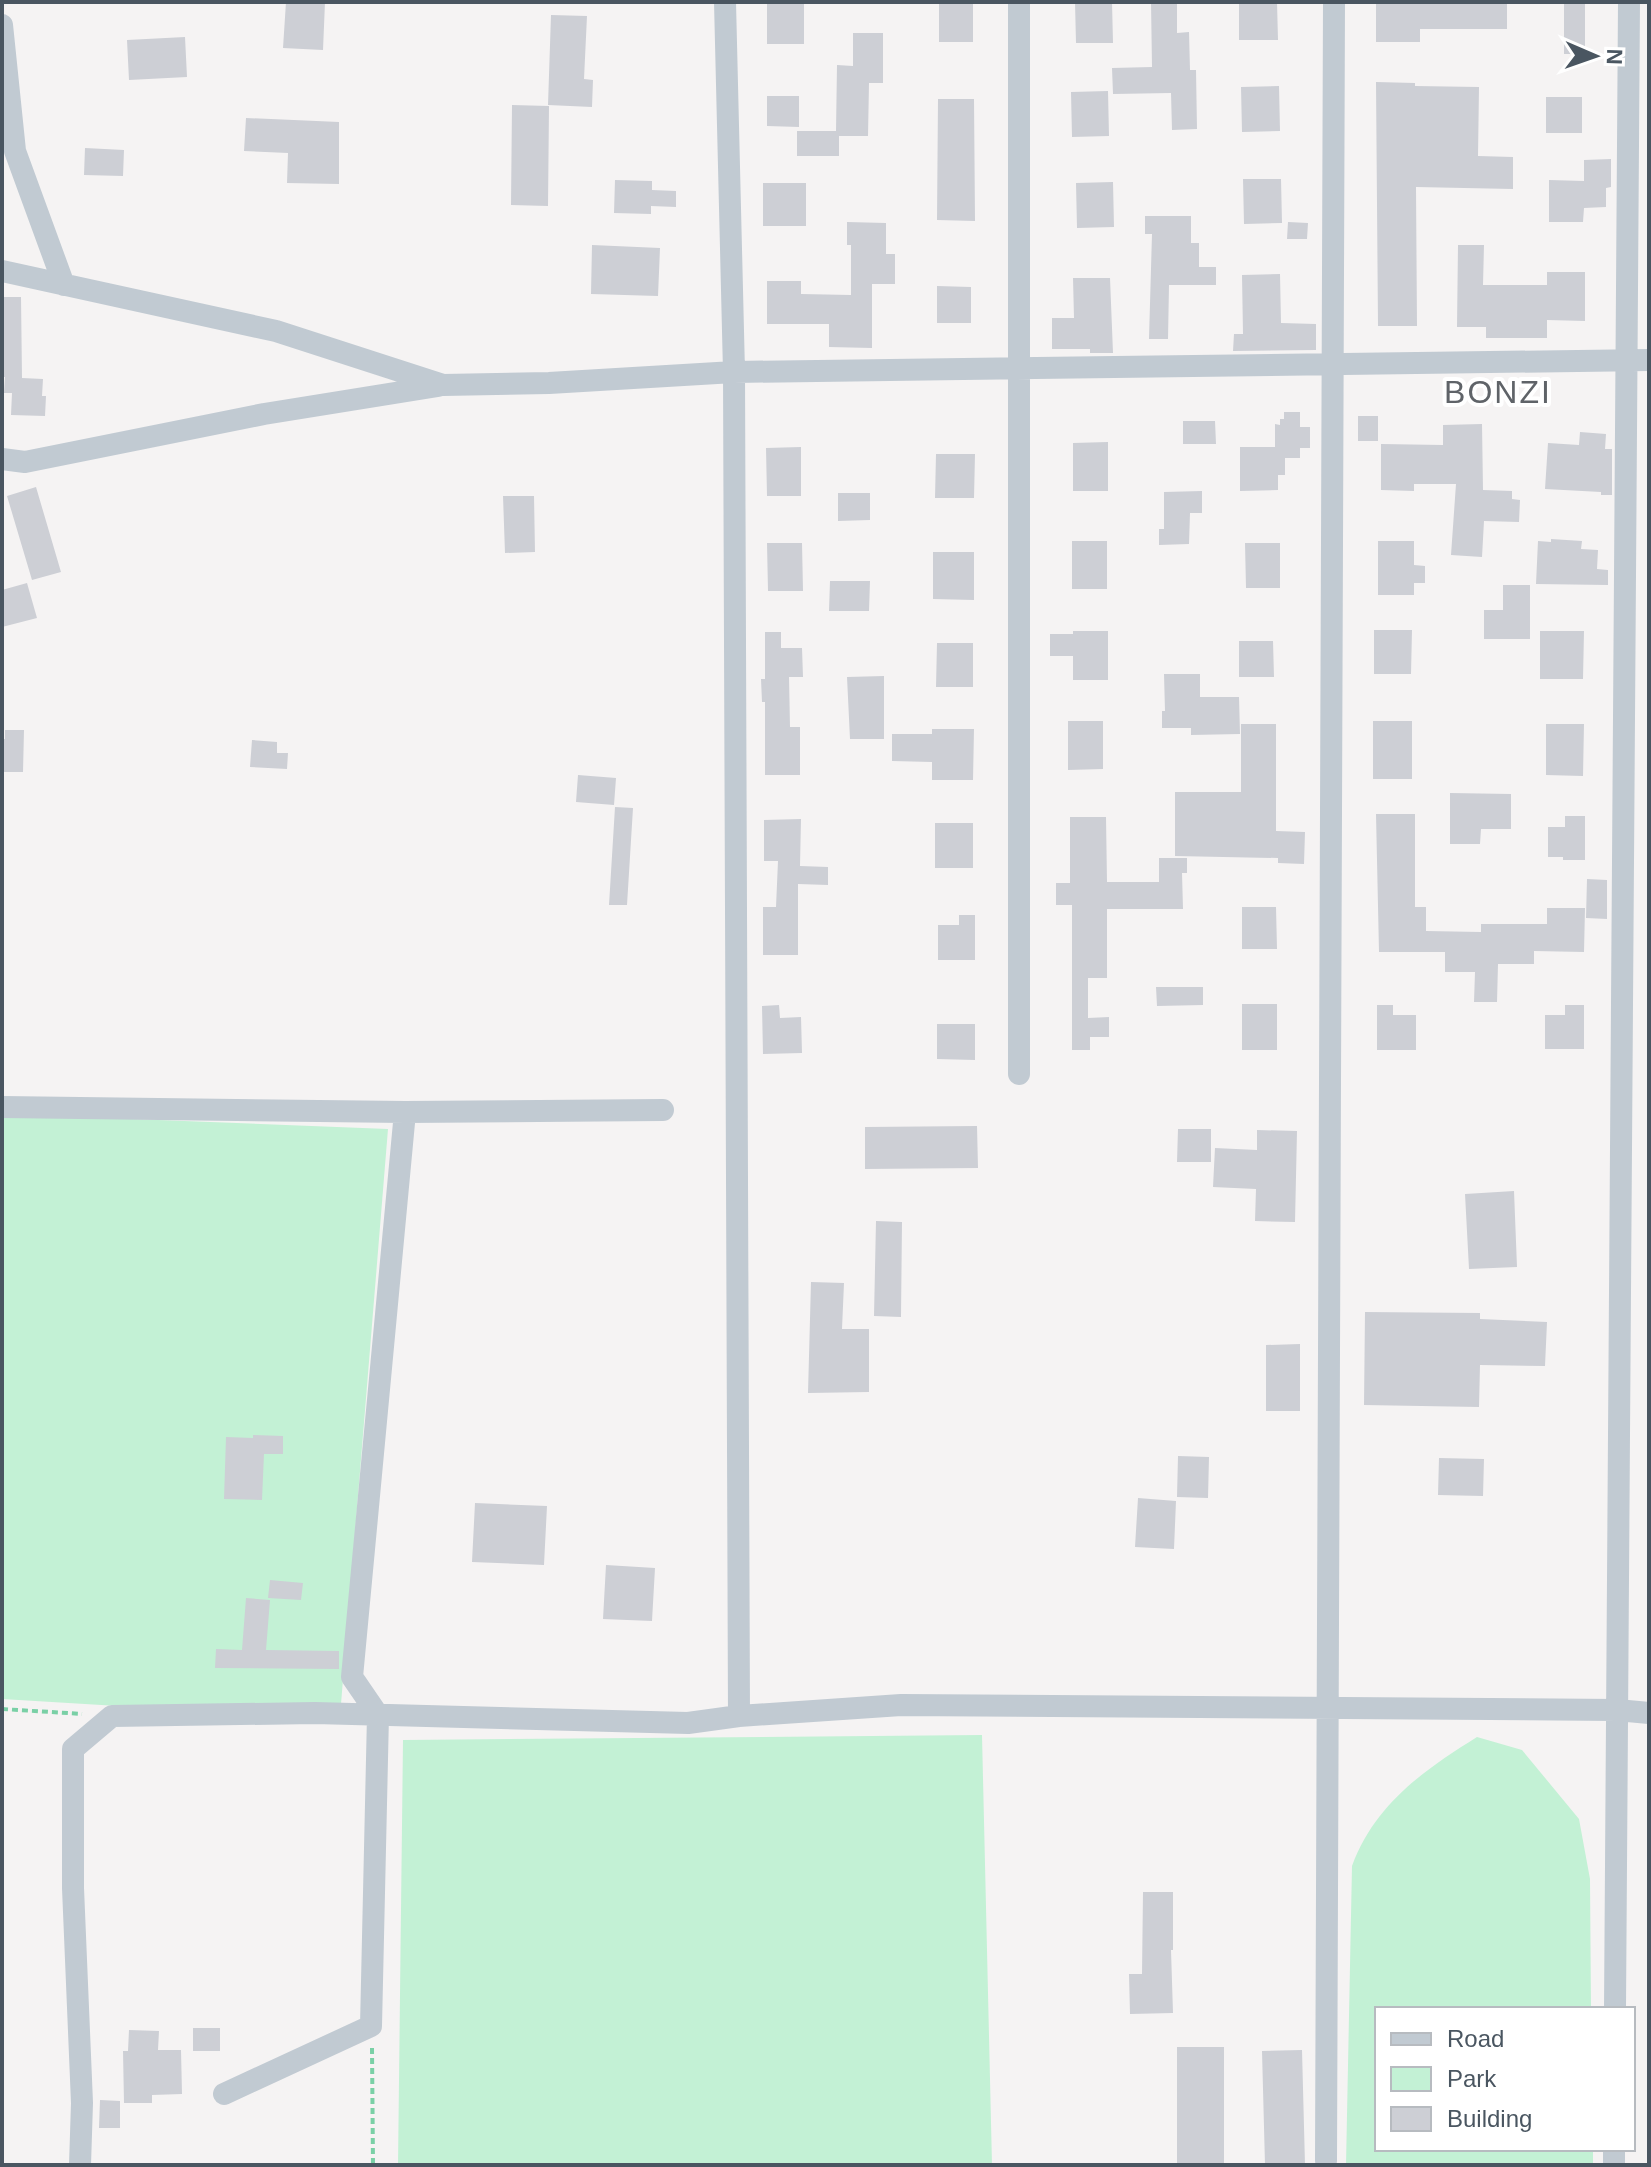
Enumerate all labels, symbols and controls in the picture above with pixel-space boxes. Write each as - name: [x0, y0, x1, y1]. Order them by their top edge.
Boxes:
- north arrow: [1555, 16, 1635, 96]
- text: N: [1602, 48, 1627, 65]
- district label: BONZI: [1444, 374, 1552, 410]
- legend: [1375, 2007, 1635, 2151]
- text: Road: [1447, 2025, 1504, 2052]
- text: Park: [1447, 2065, 1497, 2092]
- text: Building: [1447, 2105, 1532, 2132]

